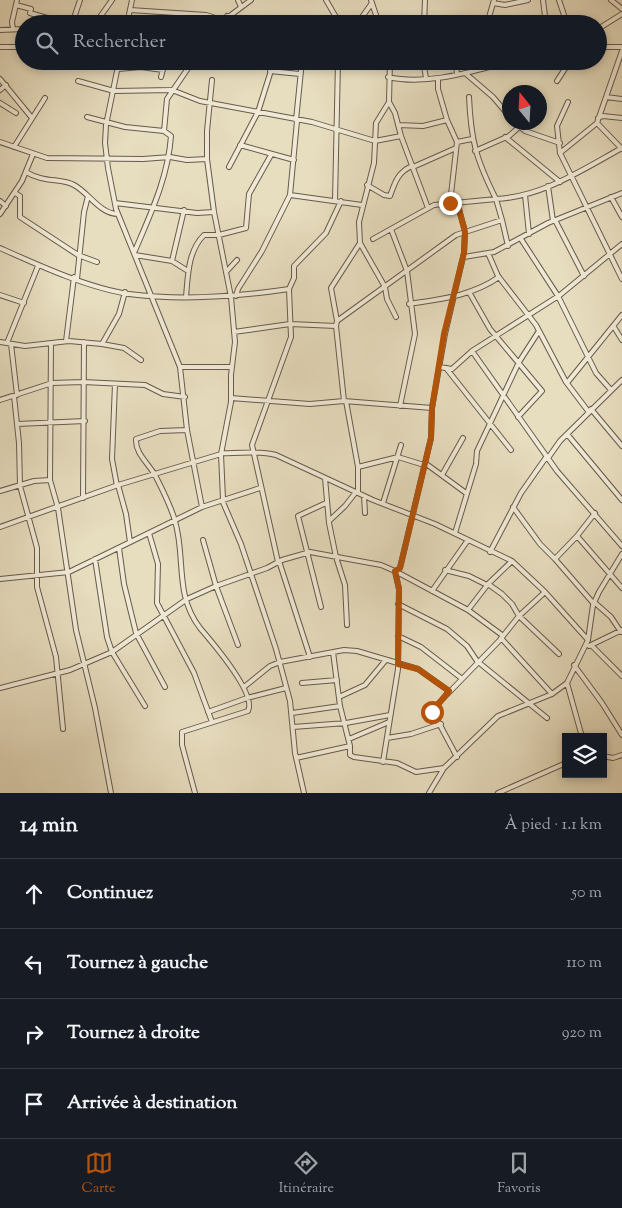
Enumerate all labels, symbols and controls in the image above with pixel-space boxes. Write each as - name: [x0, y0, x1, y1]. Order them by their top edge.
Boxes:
- search box: [15, 15, 607, 70]
- icon: search: [33, 29, 61, 57]
- text: Rechercher: [73, 29, 166, 56]
- north arrow: [502, 85, 547, 130]
- route end: [439, 192, 462, 215]
- route start: [421, 701, 444, 724]
- map controls: [562, 733, 607, 778]
- button: layers: [562, 733, 607, 778]
- text: 14 min: [20, 811, 78, 841]
- text: À pied · 1.1 km: [505, 814, 602, 837]
- icon: ahead: [20, 880, 48, 908]
- text: Continuez: [67, 880, 153, 907]
- text: 50 m: [571, 882, 602, 905]
- icon: left: [20, 950, 48, 978]
- text: Tournez à gauche: [67, 950, 208, 977]
- text: 110 m: [566, 952, 602, 975]
- icon: right: [20, 1020, 48, 1048]
- text: Tournez à droite: [67, 1020, 200, 1047]
- text: 920 m: [562, 1022, 602, 1045]
- icon: arrive: [20, 1090, 48, 1118]
- text: Arrivée à destination: [67, 1090, 238, 1117]
- tab: Carte: [82, 1149, 116, 1199]
- tab: Itinéraire: [279, 1149, 334, 1199]
- tab: Favoris: [497, 1149, 540, 1199]

